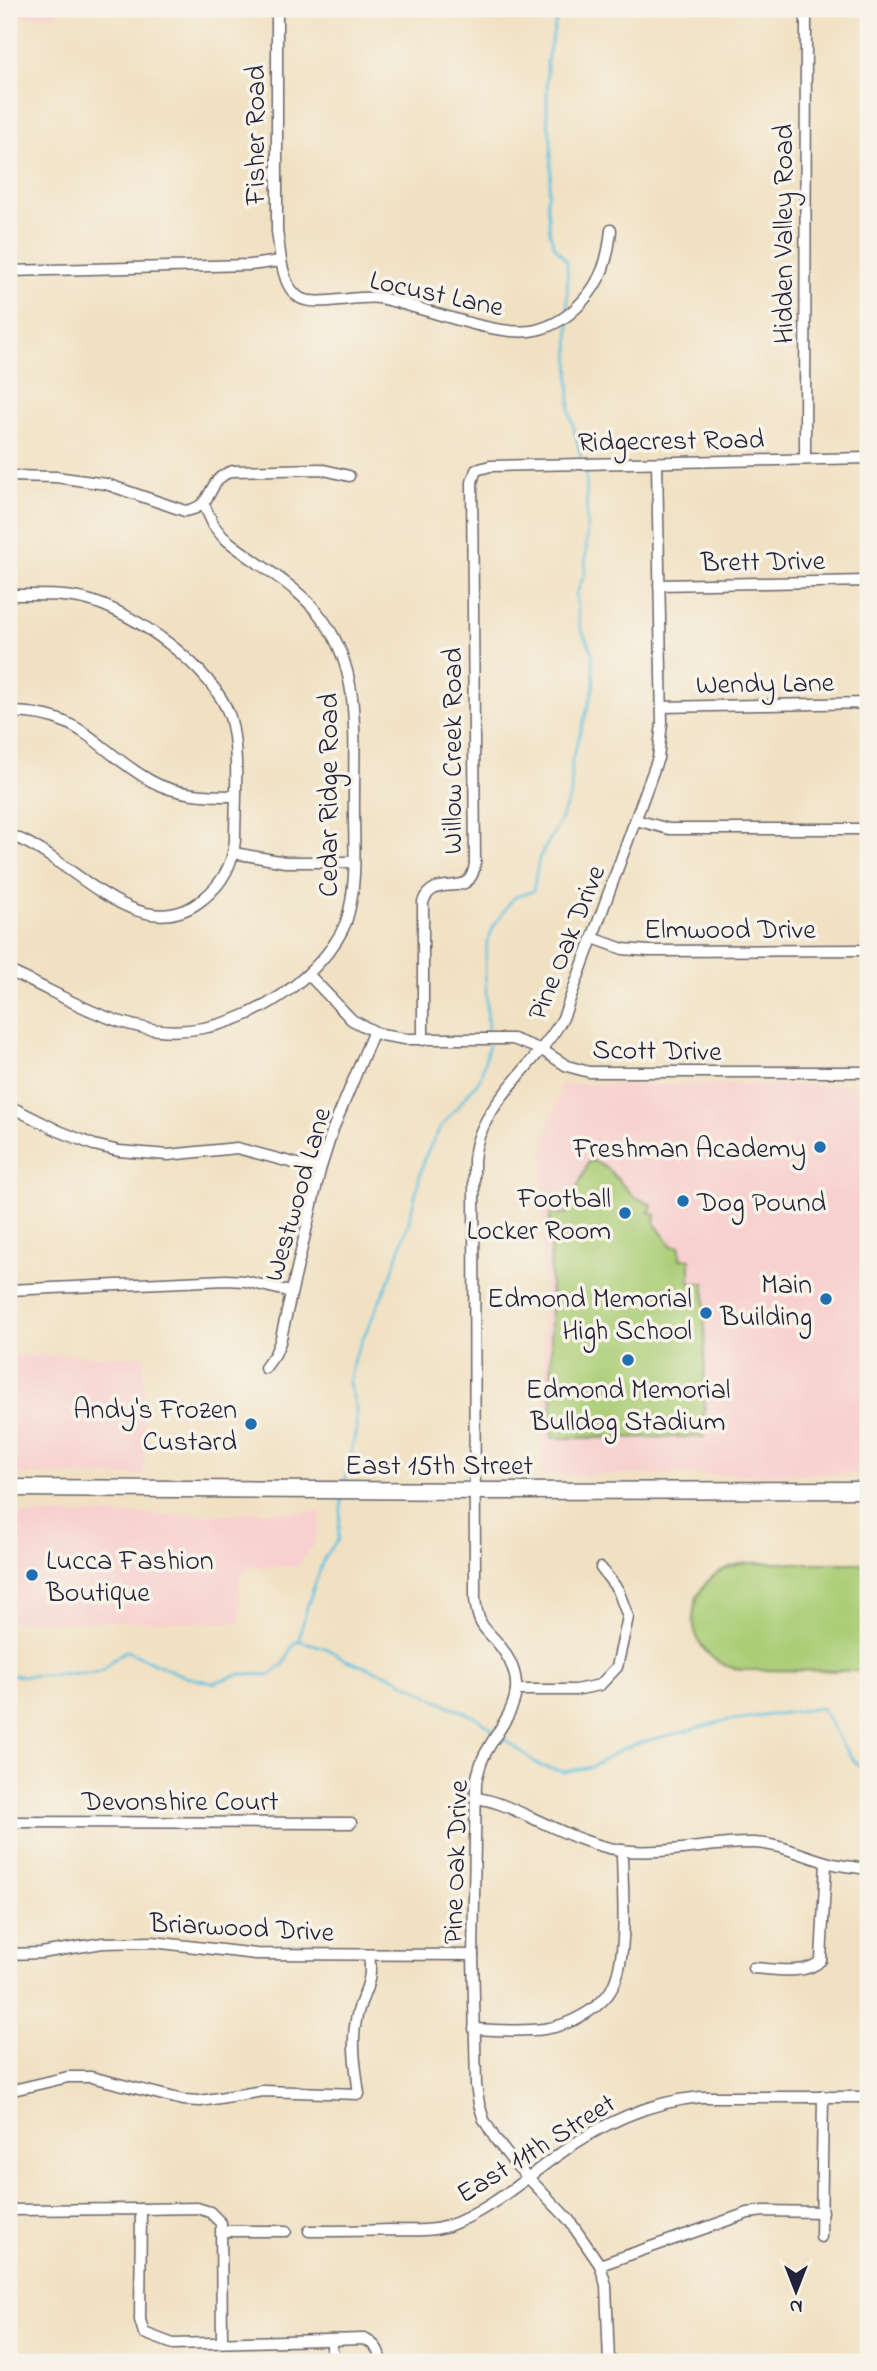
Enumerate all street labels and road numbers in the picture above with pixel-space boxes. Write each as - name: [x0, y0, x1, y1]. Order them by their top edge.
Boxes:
- street label: Fisher Road: [237, 65, 278, 206]
- street label: Hidden Valley Road: [765, 124, 806, 344]
- street label: Locust Lane: [366, 261, 507, 330]
- street label: Ridgecrest Road: [577, 420, 765, 465]
- street label: Brett Drive: [700, 542, 826, 585]
- street label: Willow Creek Road: [434, 647, 475, 854]
- street label: Wendy Lane: [696, 664, 835, 707]
- street label: Cedar Ridge Road: [310, 693, 351, 897]
- street label: Pine Oak Drive: [518, 859, 618, 1027]
- street label: Elmwood Drive: [644, 911, 816, 952]
- street label: Scott Drive: [592, 1031, 722, 1074]
- street label: Westwood Lane: [255, 1103, 344, 1287]
- street label: East 15th Street: [345, 1447, 533, 1488]
- street label: Pine Oak Drive: [434, 1779, 481, 1945]
- street label: Devonshire Court: [80, 1783, 279, 1824]
- street label: Briarwood Drive: [147, 1904, 336, 1955]
- street label: East 11th Street: [449, 2085, 624, 2215]

